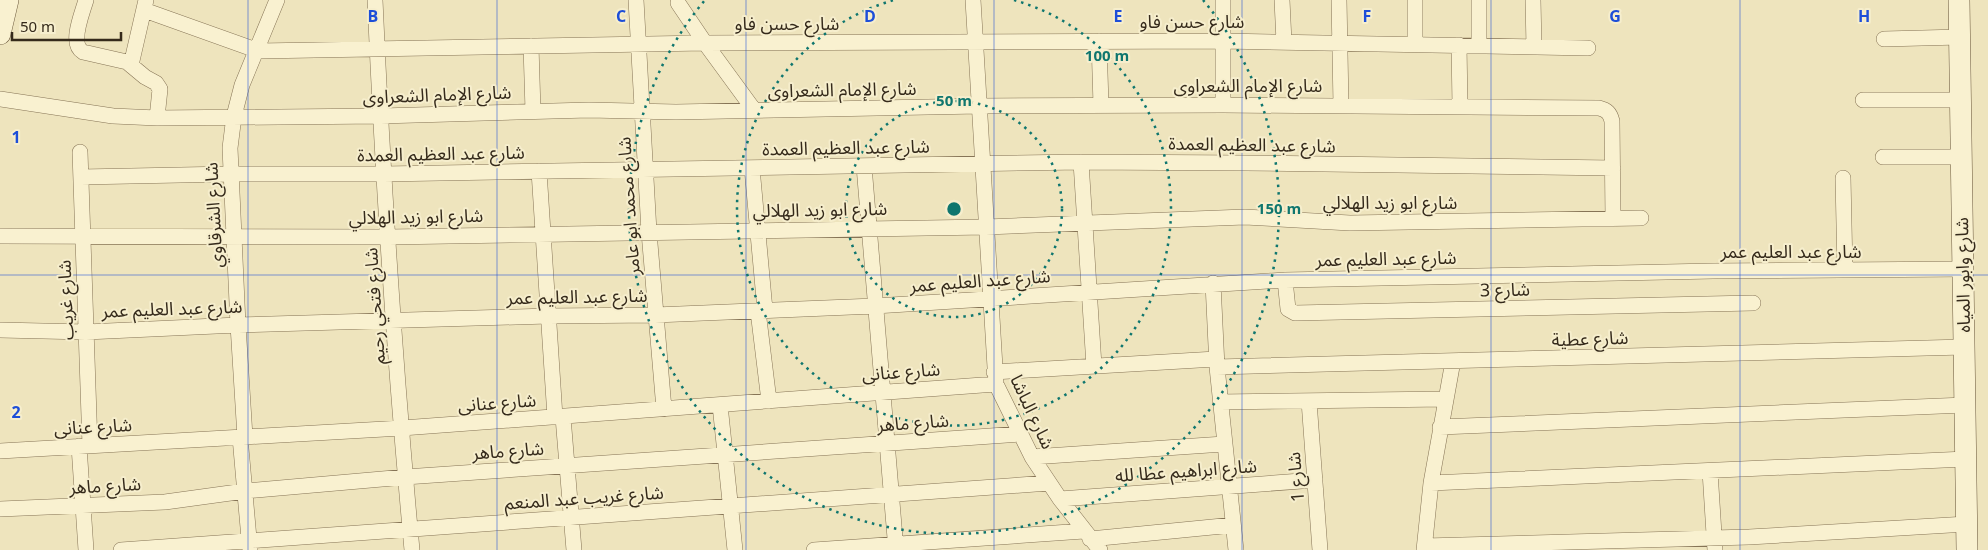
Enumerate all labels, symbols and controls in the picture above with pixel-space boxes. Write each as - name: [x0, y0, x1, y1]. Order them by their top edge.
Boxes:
- text: B: [368, 0, 378, 34]
- text: C: [616, 0, 626, 34]
- text: D: [864, 0, 876, 34]
- text: E: [1114, 0, 1123, 34]
- text: F: [1363, 0, 1371, 34]
- text: G: [1609, 0, 1621, 34]
- text: H: [1858, 0, 1870, 34]
- street label: شارع حسن فاو: [1140, 3, 1244, 41]
- street label: شارع حسن فاو: [735, 5, 839, 43]
- scale bar: [12, 10, 121, 42]
- text: 50 m: [20, 11, 55, 43]
- text: 100 m: [1085, 40, 1129, 72]
- street label: شارع الإمام الشعراوى: [1174, 67, 1322, 105]
- street label: شارع الإمام الشعراوى: [767, 70, 917, 110]
- street label: شارع الإمام الشعراوى: [362, 73, 512, 117]
- text: 50 m: [936, 85, 972, 117]
- text: 1: [11, 121, 21, 155]
- street label: شارع عبد العظيم العمدة: [1168, 125, 1336, 165]
- street label: شارع عبد العظيم العمدة: [762, 128, 930, 168]
- street label: شارع عبد العظيم العمدة: [357, 134, 525, 174]
- street label: شارع محمد ابو عامر: [605, 136, 653, 277]
- street label: شارع الشرقاوي: [192, 161, 236, 269]
- street label: شارع ابو زيد الهلالي: [1323, 184, 1457, 222]
- street label: شارع ابو زيد الهلالي: [752, 190, 888, 230]
- text: 150 m: [1257, 193, 1301, 225]
- street label: شارع ابو زيد الهلالي: [348, 197, 484, 237]
- centre of rings: [945, 200, 963, 218]
- street label: شارع وابور المياه: [1943, 217, 1983, 333]
- street label: شارع عبد العليم عمر: [1719, 233, 1862, 271]
- street label: شارع عبد العليم عمر: [1314, 239, 1457, 279]
- street label: شارع فتحي رحيم: [352, 246, 398, 366]
- street label: شارع عبد العليم عمر: [907, 257, 1052, 305]
- street label: شارع غريب: [46, 259, 86, 341]
- street label: شارع 3: [1480, 271, 1530, 309]
- street label: شارع عبد العليم عمر: [505, 277, 648, 317]
- street label: شارع عبد العليم عمر: [100, 288, 243, 330]
- street label: شارع عطية: [1551, 319, 1629, 359]
- street label: شارع عنانى: [861, 350, 941, 394]
- street label: شارع الباشا: [998, 368, 1066, 456]
- street label: شارع عنانى: [457, 381, 537, 425]
- text: 2: [11, 396, 21, 430]
- street label: شارع ماهر: [875, 402, 950, 445]
- street label: شارع عنانى: [53, 406, 133, 448]
- street label: شارع ماهر: [470, 430, 545, 473]
- street label: شارع ابراهيم عطا لله: [1114, 447, 1258, 495]
- street label: شارع 1: [1275, 450, 1317, 504]
- street label: شارع ماهر: [67, 465, 142, 507]
- street label: شارع غريب عبد المنعم: [503, 473, 665, 523]

